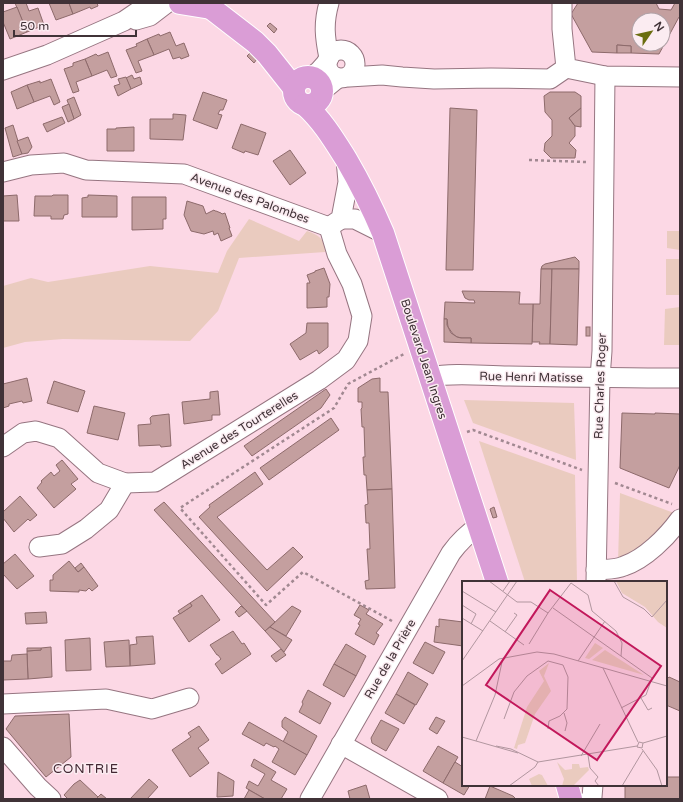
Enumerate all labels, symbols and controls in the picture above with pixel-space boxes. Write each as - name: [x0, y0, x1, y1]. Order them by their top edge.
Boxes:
- scale bar: [14, 12, 136, 38]
- north arrow: [631, 12, 671, 52]
- text: 50 m: [20, 19, 49, 33]
- text: N: [651, 19, 667, 34]
- street label: Avenue des Palombes: [189, 170, 311, 226]
- street label: Boulevard Jean Ingres: [398, 297, 450, 421]
- street label: Rue Charles Roger: [591, 332, 609, 439]
- street label: Rue Henri Matisse: [479, 369, 583, 385]
- street label: Avenue des Tourterelles: [178, 388, 301, 472]
- inset map: [462, 581, 667, 786]
- street label: Rue de la Prière: [362, 617, 419, 701]
- district label: CONTRIE: [53, 761, 119, 777]

